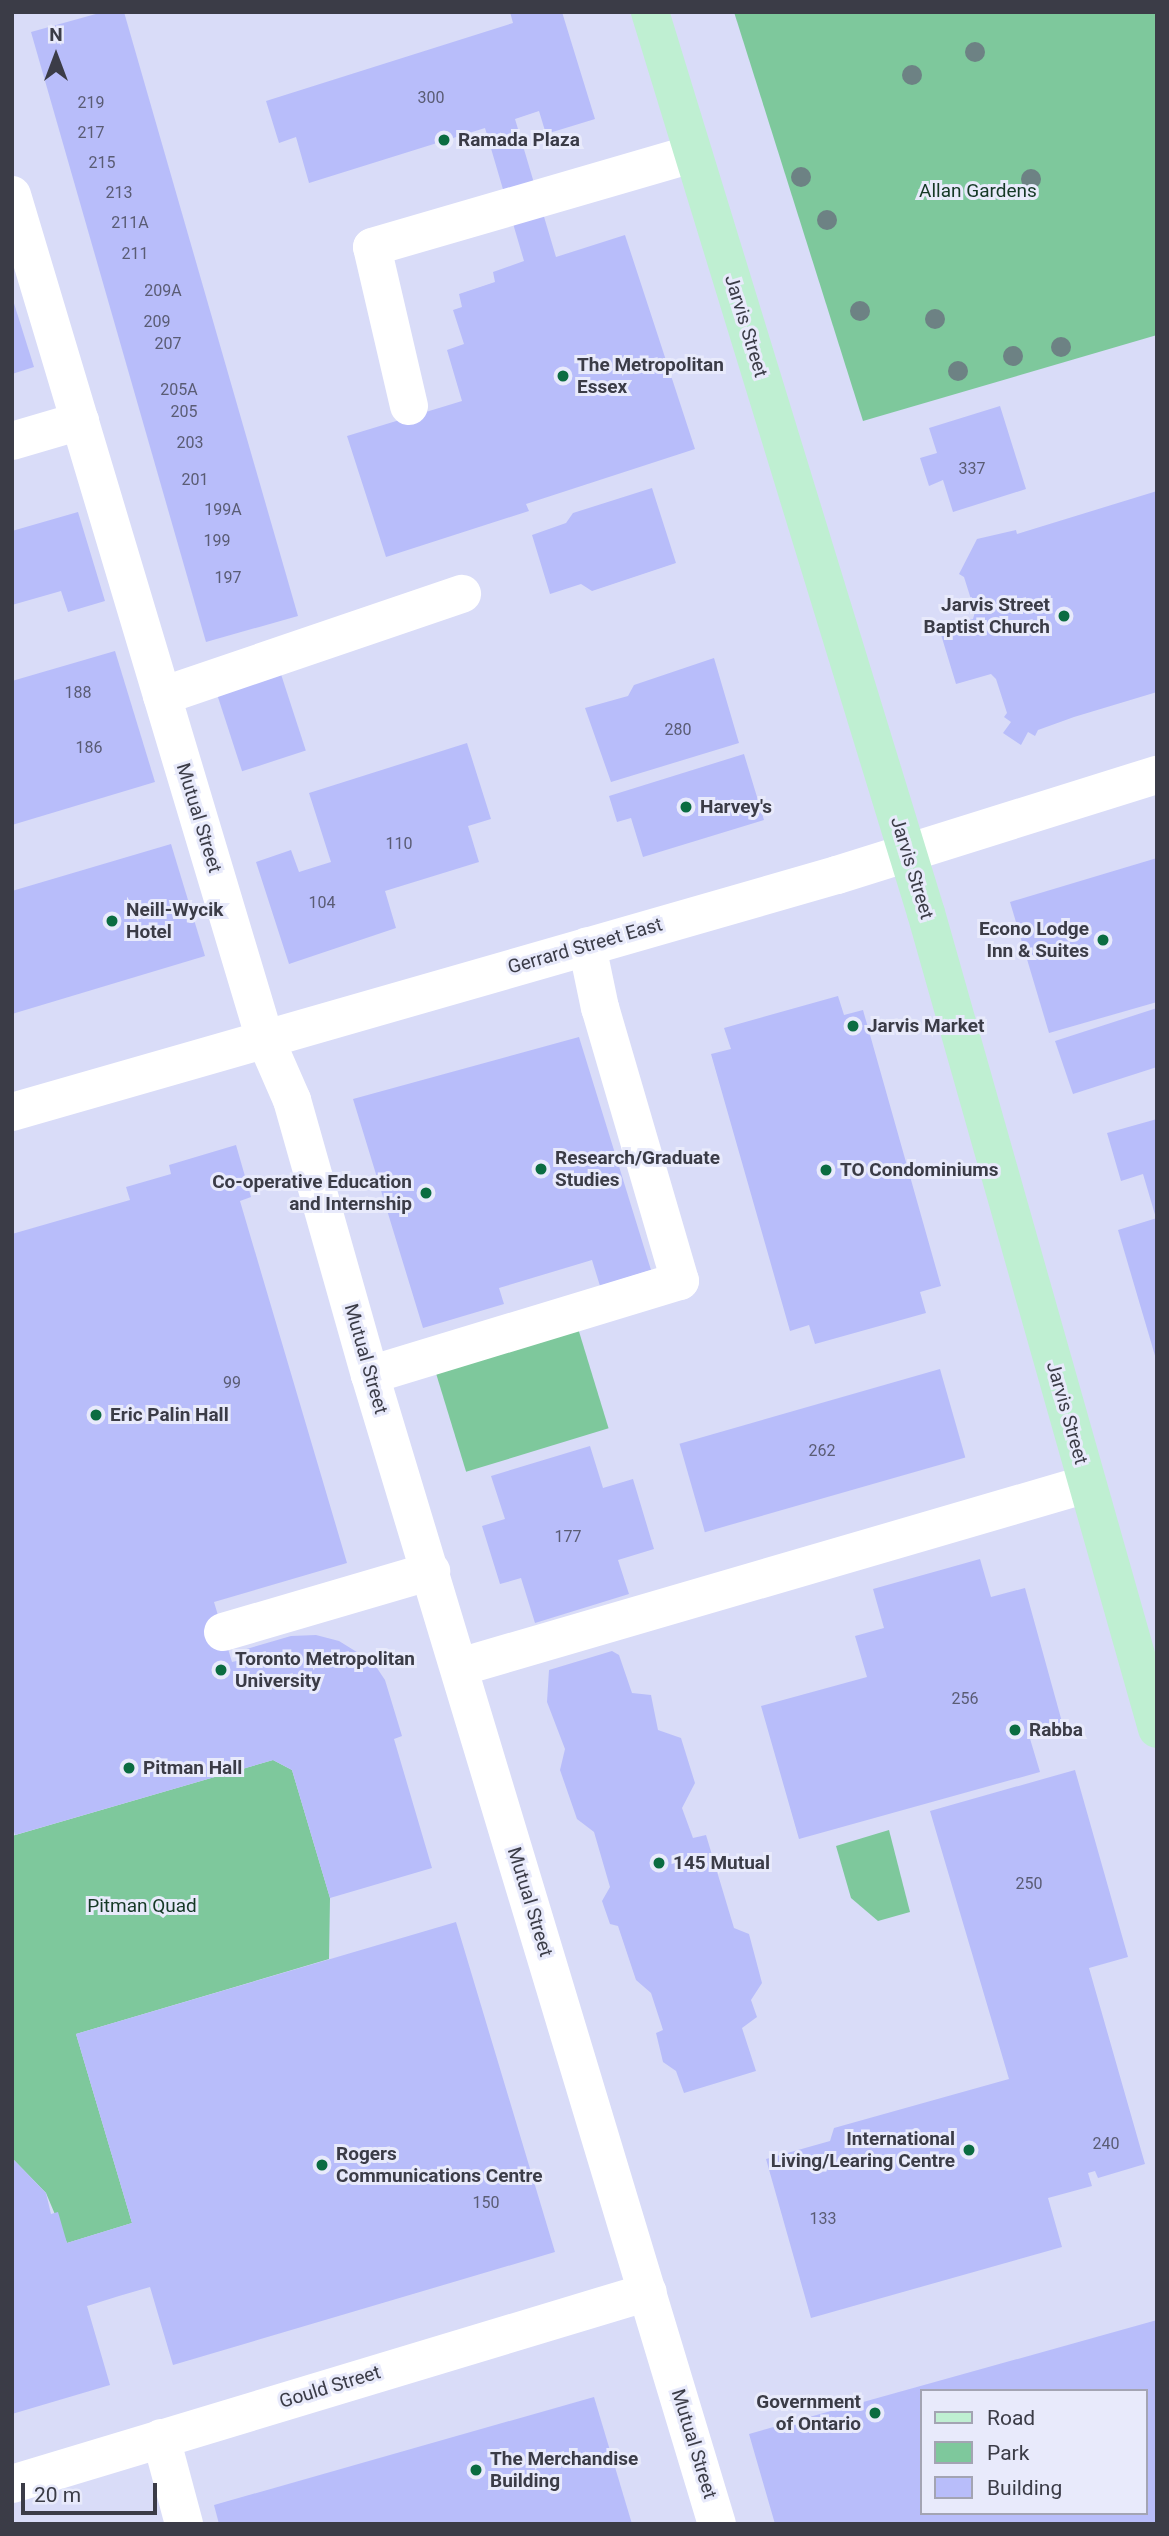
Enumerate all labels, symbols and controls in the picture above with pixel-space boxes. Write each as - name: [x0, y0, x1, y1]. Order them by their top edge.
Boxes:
- north arrow: [21, 21, 91, 91]
- text: N: [49, 23, 63, 46]
- house number: 300: [418, 88, 444, 108]
- house number: 219: [78, 93, 104, 113]
- house number: 217: [78, 123, 104, 143]
- place label: Ramada Plaza: [458, 129, 580, 151]
- marker: Ramada Plaza: [436, 132, 452, 148]
- house number: 215: [89, 153, 115, 173]
- park label: Allan Gardens: [919, 180, 1037, 202]
- house number: 213: [106, 183, 132, 203]
- house number: 211A: [111, 213, 149, 233]
- house number: 211: [122, 244, 148, 264]
- street label: Jarvis Street: [720, 272, 772, 380]
- house number: 209A: [144, 281, 182, 301]
- house number: 209: [144, 312, 170, 332]
- house number: 207: [155, 334, 181, 354]
- place label: The Metropolitan Essex: [577, 354, 724, 398]
- marker: The Metropolitan Essex: [555, 368, 571, 384]
- house number: 205A: [160, 380, 198, 400]
- house number: 205: [171, 402, 197, 422]
- house number: 203: [177, 433, 203, 453]
- house number: 337: [959, 459, 985, 479]
- house number: 201: [182, 470, 208, 490]
- house number: 199A: [204, 500, 242, 520]
- house number: 199: [204, 531, 230, 551]
- house number: 197: [215, 568, 241, 588]
- place label: Jarvis Street Baptist Church: [924, 594, 1050, 638]
- marker: Jarvis Street Baptist Church: [1056, 608, 1072, 624]
- house number: 188: [65, 683, 91, 703]
- house number: 280: [665, 720, 691, 740]
- house number: 186: [76, 738, 102, 758]
- street label: Mutual Street: [171, 760, 227, 876]
- place label: Harvey's: [700, 796, 772, 818]
- marker: Harvey's: [678, 799, 694, 815]
- street label: Jarvis Street: [886, 814, 938, 922]
- house number: 110: [386, 834, 412, 854]
- house number: 104: [309, 893, 335, 913]
- place label: Neill-Wycik Hotel: [126, 899, 223, 943]
- marker: Neill-Wycik Hotel: [104, 913, 120, 929]
- street label: Gerrard Street East: [505, 913, 665, 979]
- place label: Econo Lodge Inn & Suites: [979, 918, 1089, 962]
- marker: Econo Lodge Inn & Suites: [1095, 932, 1111, 948]
- place label: Jarvis Market: [867, 1015, 984, 1037]
- marker: Jarvis Market: [845, 1018, 861, 1034]
- place label: Research/Graduate Studies: [555, 1147, 720, 1191]
- place label: TO Condominiums: [840, 1159, 999, 1181]
- marker: Research/Graduate Studies: [533, 1161, 549, 1177]
- marker: TO Condominiums: [818, 1162, 834, 1178]
- place label: Co-operative Education and Internship: [212, 1171, 412, 1215]
- marker: Co-operative Education and Internship: [418, 1185, 434, 1201]
- street label: Mutual Street: [339, 1301, 393, 1417]
- street label: Jarvis Street: [1041, 1359, 1093, 1467]
- house number: 99: [223, 1373, 241, 1393]
- place label: Eric Palin Hall: [110, 1404, 229, 1426]
- marker: Eric Palin Hall: [88, 1407, 104, 1423]
- house number: 262: [809, 1441, 835, 1461]
- house number: 177: [555, 1527, 581, 1547]
- place label: Toronto Metropolitan University: [235, 1648, 415, 1692]
- marker: Toronto Metropolitan University: [213, 1662, 229, 1678]
- house number: 256: [952, 1689, 978, 1709]
- place label: Rabba: [1029, 1719, 1083, 1741]
- marker: Rabba: [1007, 1722, 1023, 1738]
- place label: Pitman Hall: [143, 1757, 242, 1779]
- marker: Pitman Hall: [121, 1760, 137, 1776]
- street label: Mutual Street: [502, 1844, 558, 1960]
- place label: 145 Mutual: [673, 1852, 770, 1874]
- marker: 145 Mutual: [651, 1855, 667, 1871]
- house number: 250: [1016, 1874, 1042, 1894]
- park label: Pitman Quad: [87, 1895, 197, 1917]
- place label: International Living/Learing Centre: [771, 2128, 955, 2172]
- house number: 240: [1093, 2134, 1119, 2154]
- marker: International Living/Learing Centre: [961, 2142, 977, 2158]
- place label: Rogers Communications Centre: [336, 2143, 543, 2187]
- marker: Rogers Communications Centre: [314, 2157, 330, 2173]
- house number: 150: [473, 2193, 499, 2213]
- house number: 133: [810, 2209, 836, 2229]
- street label: Gould Street: [277, 2361, 383, 2413]
- street label: Mutual Street: [666, 2386, 722, 2502]
- legend: [920, 2389, 1148, 2515]
- place label: Government of Ontario: [756, 2391, 861, 2435]
- marker: Government of Ontario: [867, 2405, 883, 2421]
- text: Road: [987, 2406, 1035, 2430]
- text: Park: [987, 2441, 1029, 2465]
- place label: The Merchandise Building: [490, 2448, 638, 2492]
- marker: The Merchandise Building: [468, 2462, 484, 2478]
- scale bar: [24, 2470, 161, 2514]
- text: Building: [987, 2476, 1062, 2500]
- text: 20 m: [34, 2483, 81, 2507]

